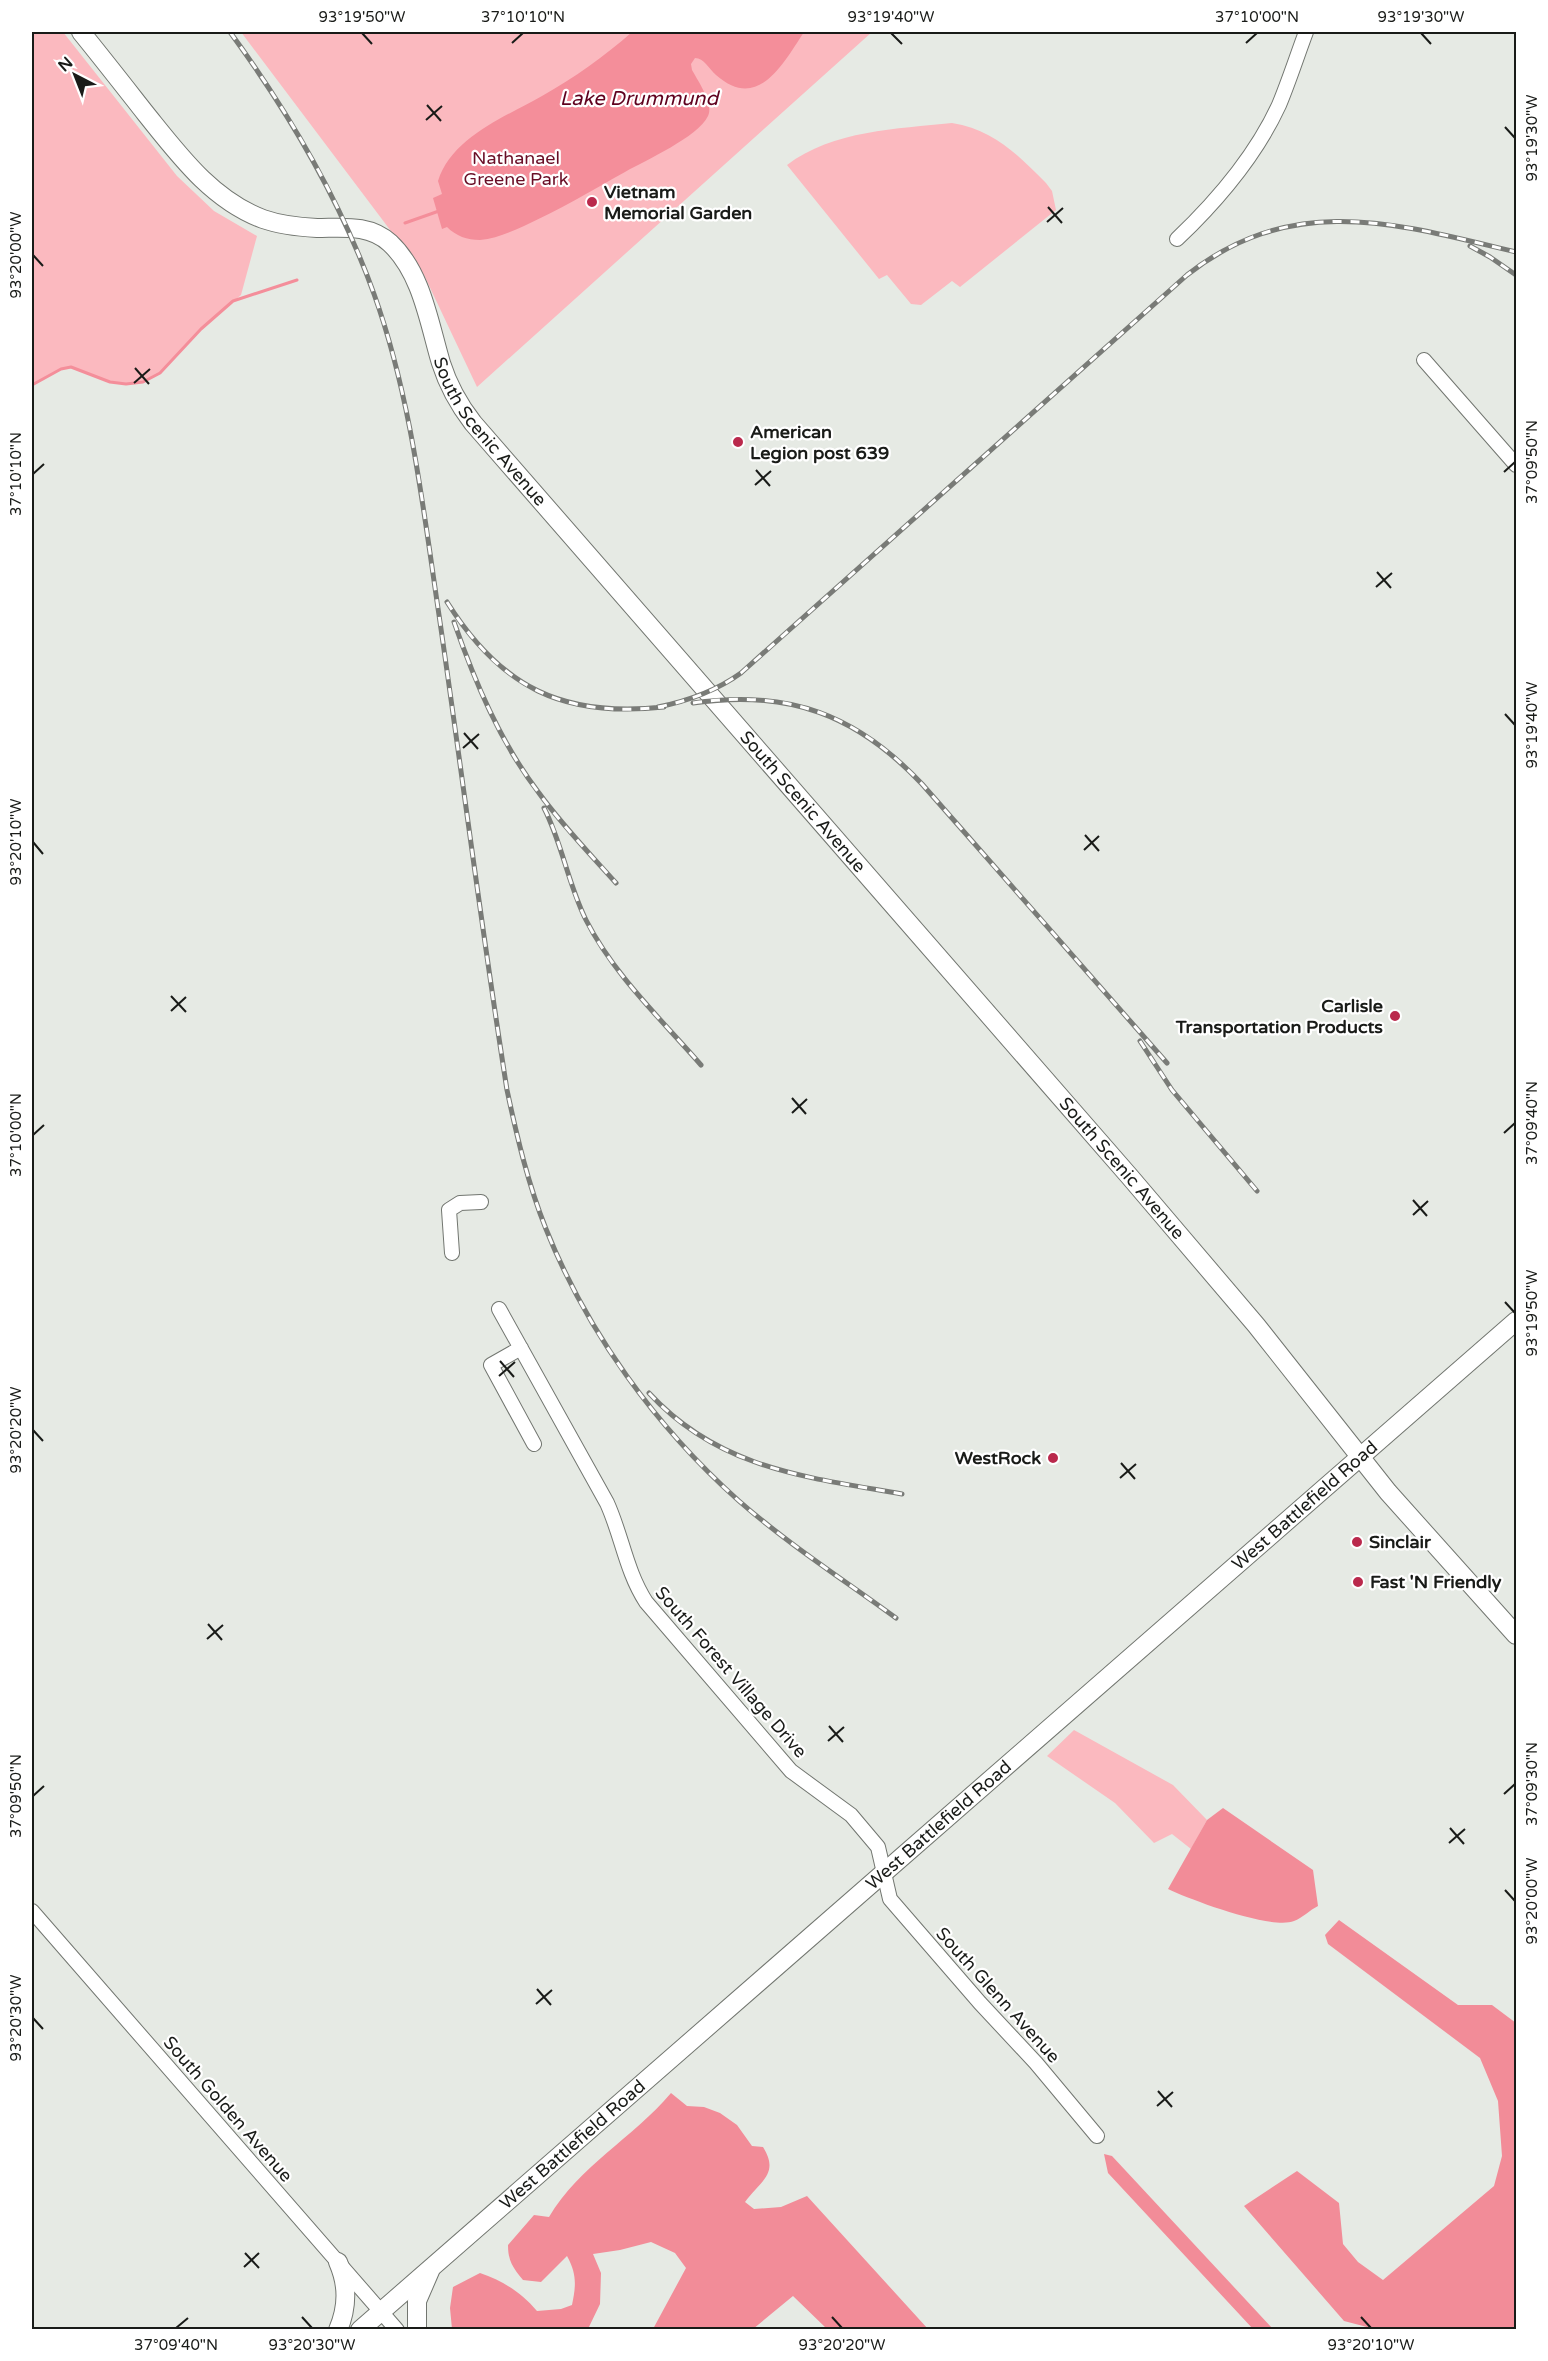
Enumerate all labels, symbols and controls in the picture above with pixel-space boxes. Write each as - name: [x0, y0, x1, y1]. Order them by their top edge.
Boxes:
- text: 93°19'50"W: [319, 8, 405, 26]
- text: 37°10'10"N: [481, 8, 565, 26]
- text: 93°19'40"W: [848, 8, 934, 26]
- text: 37°10'00"N: [1215, 8, 1299, 26]
- text: 93°19'30"W: [1378, 8, 1464, 26]
- north arrow: [45, 45, 105, 105]
- text: N: [54, 53, 77, 76]
- water label: Lake Drummund: [560, 87, 721, 111]
- text: 93°19'30"W: [1523, 95, 1541, 181]
- park label: Nathanael Greene Park: [464, 147, 569, 190]
- place label: Vietnam Memorial Garden: [604, 181, 752, 224]
- marker: Vietnam Memorial Garden: [585, 195, 599, 209]
- text: 93°20'00"W: [7, 212, 25, 298]
- street label: South Scenic Avenue: [429, 354, 551, 510]
- text: 37°09'50"N: [1523, 420, 1541, 504]
- place label: American Legion post 639: [750, 421, 889, 464]
- text: 37°10'10"N: [7, 432, 25, 516]
- marker: American Legion post 639: [731, 435, 745, 449]
- text: 93°19'40"W: [1523, 682, 1541, 768]
- street label: South Scenic Avenue: [735, 726, 871, 877]
- text: 93°20'10"W: [7, 799, 25, 885]
- place label: Carlisle Transportation Products: [1175, 995, 1383, 1038]
- marker: Carlisle Transportation Products: [1388, 1009, 1402, 1023]
- text: 37°09'40"N: [1523, 1081, 1541, 1165]
- text: 37°10'00"N: [7, 1093, 25, 1177]
- street label: South Scenic Avenue: [1055, 1093, 1189, 1244]
- text: 93°19'50"W: [1523, 1270, 1541, 1356]
- text: 93°20'20"W: [7, 1387, 25, 1473]
- street label: West Battlefield Road: [1227, 1436, 1382, 1575]
- place label: WestRock: [955, 1447, 1041, 1469]
- marker: WestRock: [1046, 1451, 1060, 1465]
- place label: Sinclair: [1369, 1531, 1432, 1553]
- marker: Sinclair: [1350, 1535, 1364, 1549]
- place label: Fast 'N Friendly: [1370, 1571, 1502, 1593]
- marker: Fast 'N Friendly: [1351, 1575, 1365, 1589]
- street label: South Forest Village Drive: [651, 1582, 811, 1762]
- text: 37°09'30"N: [1523, 1742, 1541, 1826]
- text: 37°09'50"N: [7, 1754, 25, 1838]
- street label: West Battlefield Road: [861, 1756, 1016, 1894]
- text: 93°20'00"W: [1523, 1858, 1541, 1944]
- street label: South Glenn Avenue: [931, 1923, 1065, 2067]
- text: 93°20'30"W: [7, 1975, 25, 2061]
- street label: South Golden Avenue: [159, 2032, 297, 2186]
- street label: West Battlefield Road: [495, 2075, 650, 2214]
- text: 37°09'40"N: [134, 2336, 218, 2354]
- text: 93°20'30"W: [269, 2336, 355, 2354]
- text: 93°20'20"W: [799, 2336, 885, 2354]
- text: 93°20'10"W: [1328, 2336, 1414, 2354]

